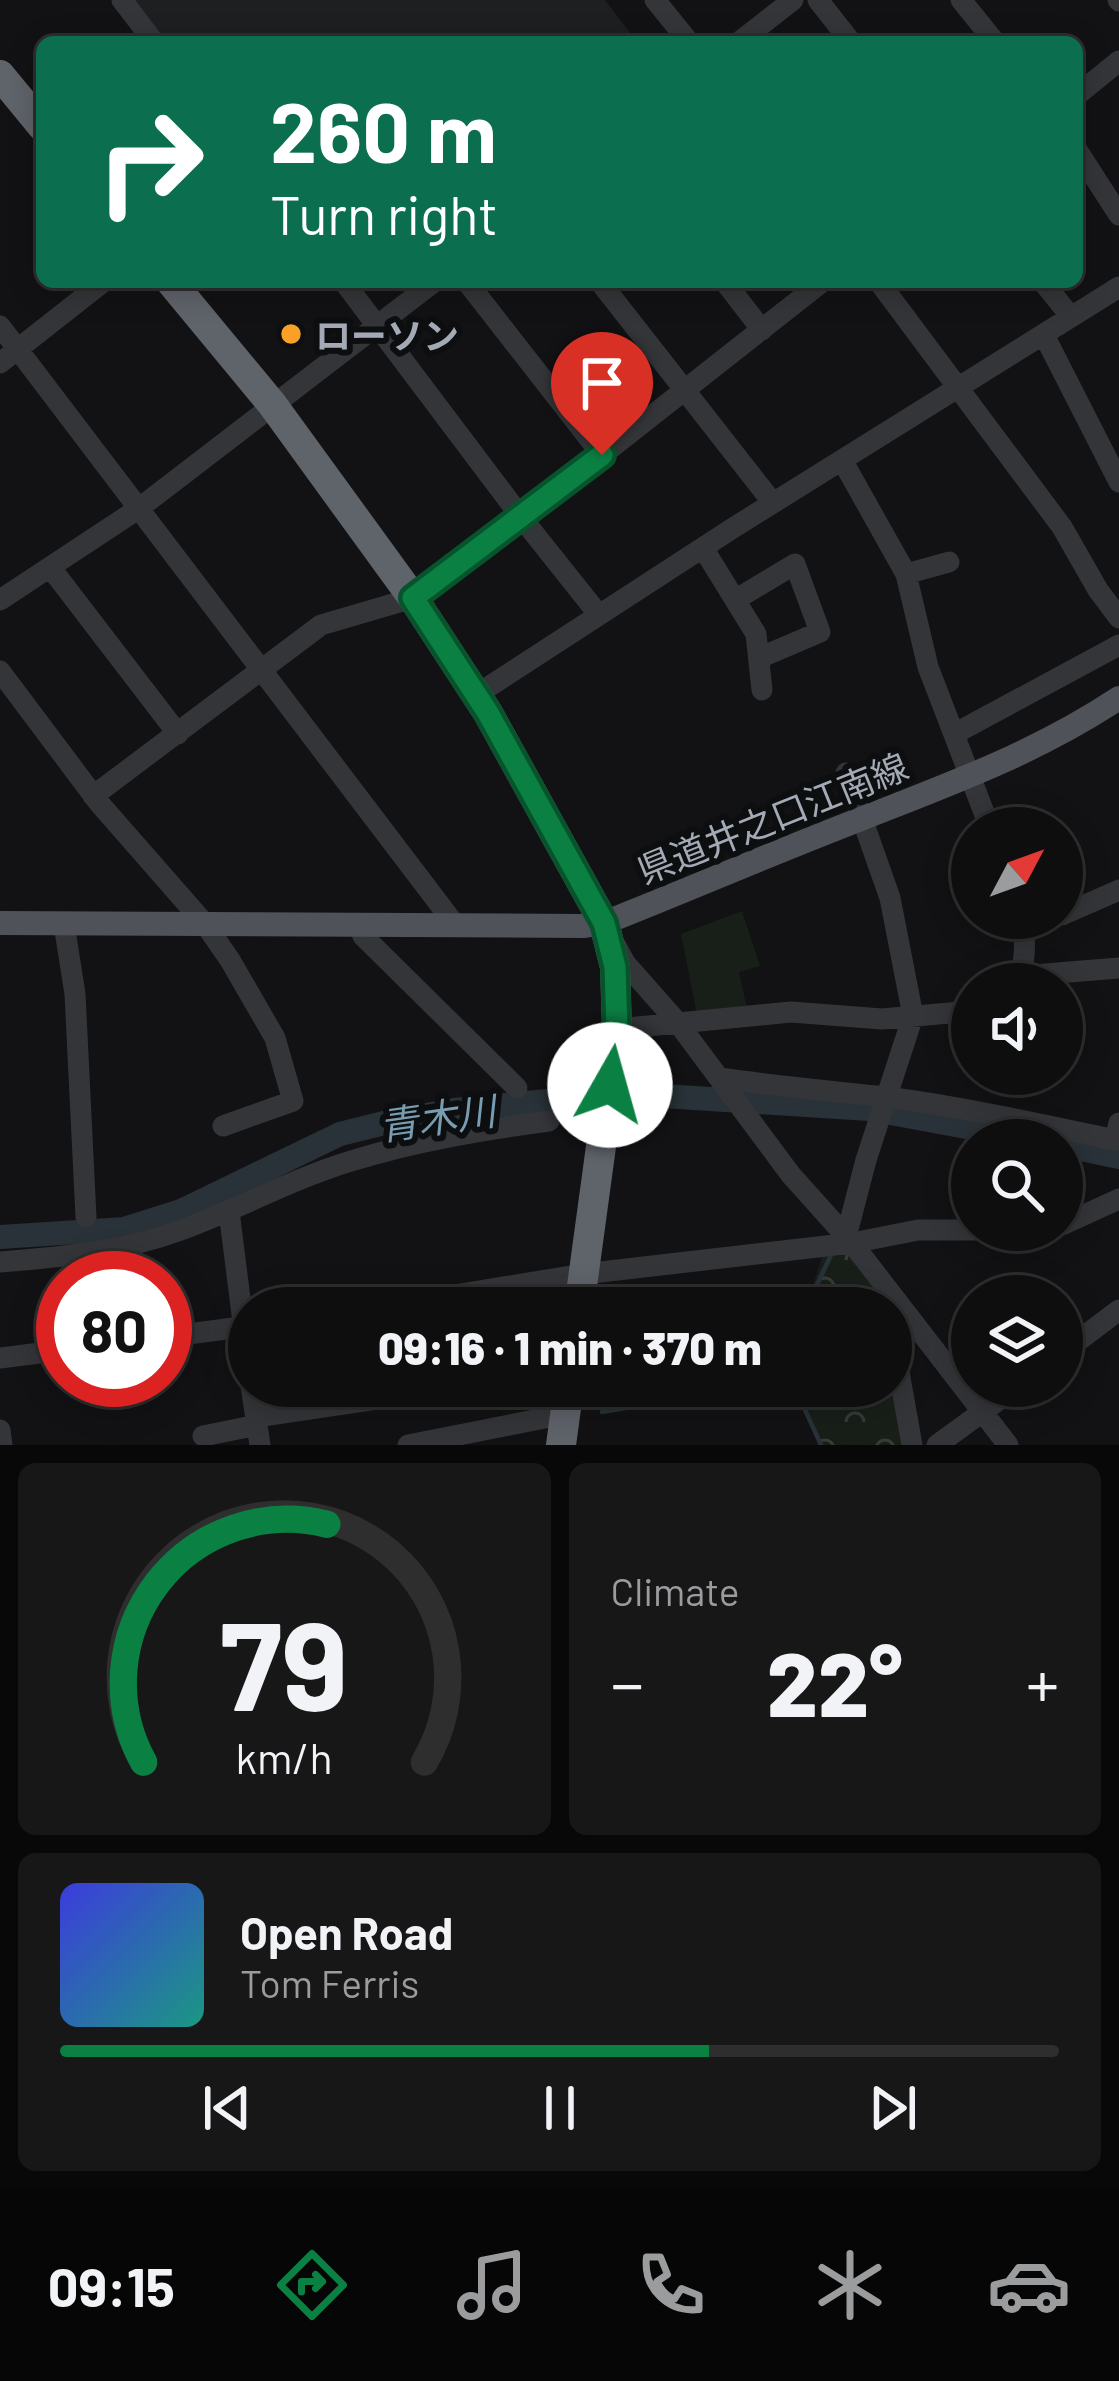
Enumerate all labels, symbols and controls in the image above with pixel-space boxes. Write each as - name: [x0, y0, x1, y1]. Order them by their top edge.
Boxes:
- text: 260 m: [270, 79, 497, 180]
- icon: right: [72, 84, 228, 240]
- text: Turn right: [270, 181, 498, 246]
- place label: ローソン: [315, 313, 459, 356]
- marker: ローソン: [278, 321, 304, 347]
- pin: [551, 332, 653, 455]
- icon: arrive: [569, 350, 635, 416]
- street label: 県道井之口江南線: [630, 743, 914, 891]
- north arrow: [951, 807, 1083, 939]
- map controls: [951, 807, 1083, 1407]
- button: sound: [951, 963, 1083, 1095]
- position arrow: [547, 1022, 673, 1148]
- water label: 青木川: [376, 1085, 502, 1148]
- button: search: [951, 1119, 1083, 1251]
- speed limit sign: 80: [36, 1251, 192, 1407]
- button: layers: [951, 1275, 1083, 1407]
- text: 09:16 · 1 min · 370 m: [378, 1320, 762, 1374]
- text: Climate: [611, 1567, 740, 1614]
- text: 79: [220, 1586, 348, 1736]
- text: 22°: [767, 1627, 903, 1735]
- text: −: [611, 1642, 644, 1721]
- text: +: [1026, 1642, 1059, 1721]
- text: km/h: [236, 1731, 333, 1783]
- text: Open Road: [240, 1905, 453, 1959]
- text: Tom Ferris: [240, 1959, 419, 2006]
- icon: previous: [194, 2075, 260, 2141]
- icon: pause: [527, 2075, 593, 2141]
- icon: next: [860, 2075, 926, 2141]
- icon: directions: [270, 2243, 354, 2327]
- icon: music: [450, 2243, 534, 2327]
- icon: phone: [629, 2243, 713, 2327]
- icon: climate: [808, 2243, 892, 2327]
- icon: car: [987, 2243, 1071, 2327]
- text: 09:15: [48, 2253, 175, 2318]

